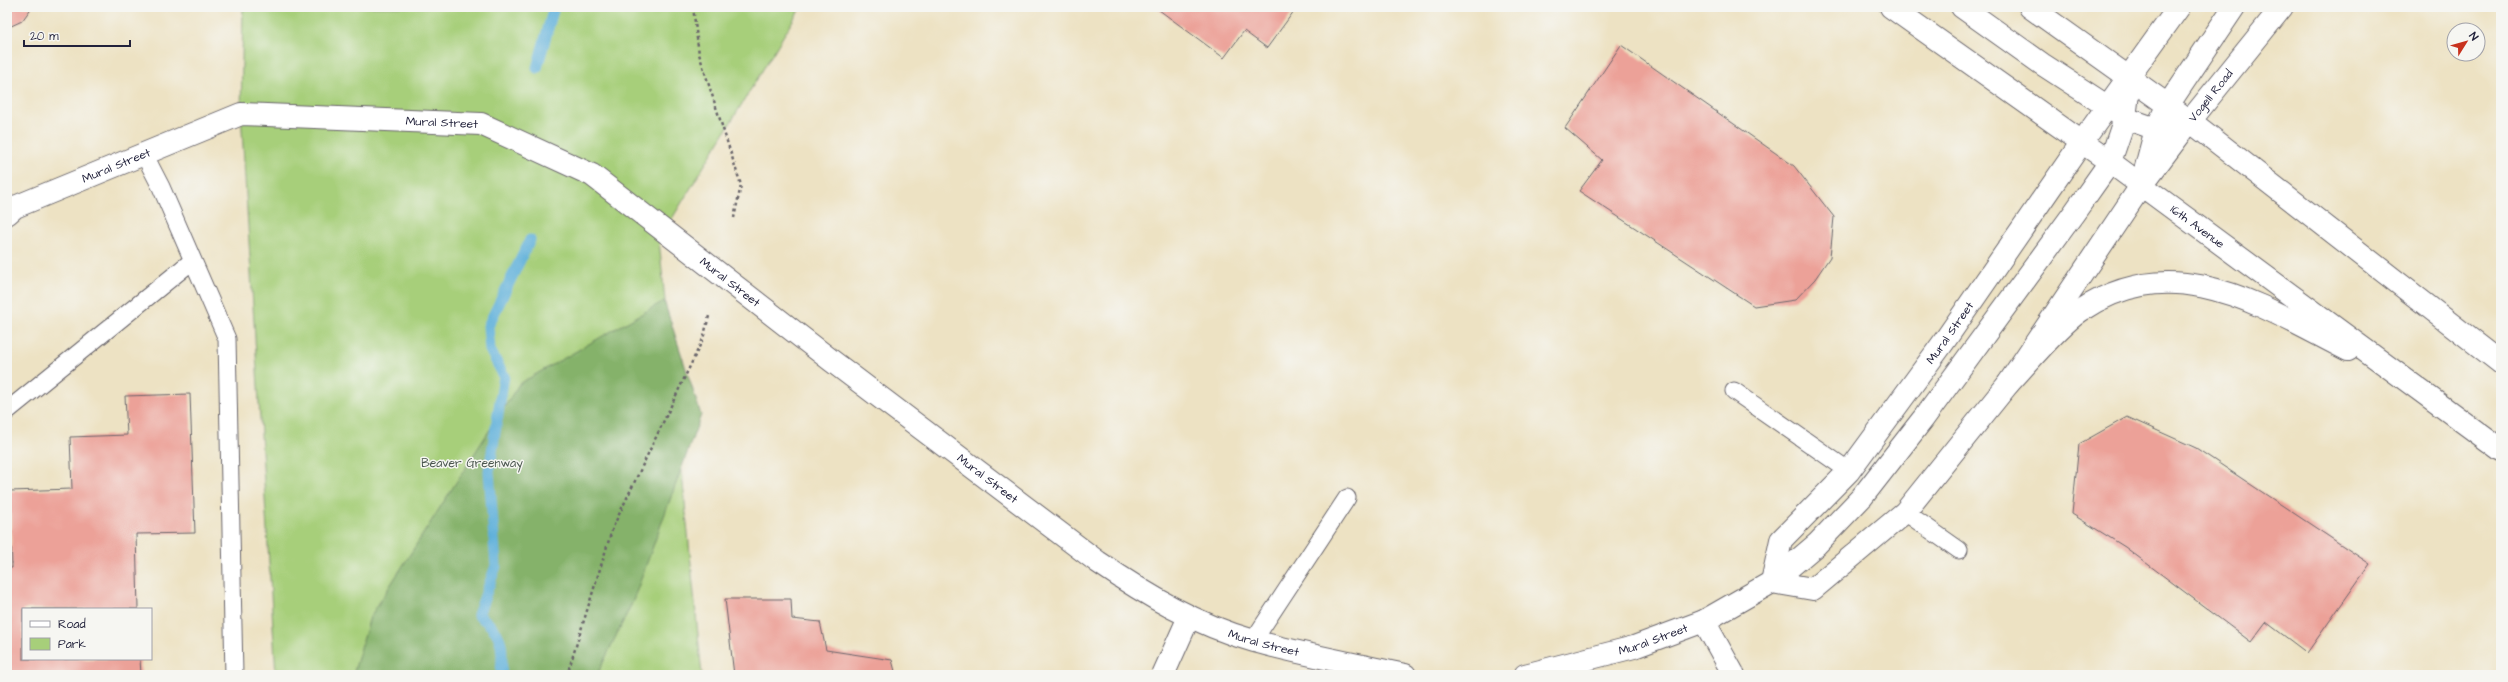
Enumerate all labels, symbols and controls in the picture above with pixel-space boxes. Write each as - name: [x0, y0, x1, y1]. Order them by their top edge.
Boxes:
- scale bar: [24, 22, 130, 48]
- north arrow: [2446, 22, 2486, 62]
- text: 20 m: [30, 28, 59, 45]
- text: N: [2466, 29, 2482, 44]
- street label: Vogell Road: [2184, 66, 2237, 126]
- street label: Mural Street: [405, 112, 479, 132]
- street label: Mural Street: [79, 144, 153, 187]
- street label: 16th Avenue: [2167, 201, 2229, 252]
- street label: Mural Street: [696, 253, 764, 311]
- street label: Mural Street: [1922, 298, 1978, 367]
- street label: Mural Street: [954, 450, 1022, 507]
- park label: Beaver Greenway: [421, 455, 523, 473]
- legend: [22, 608, 152, 660]
- text: Road: [58, 616, 86, 633]
- street label: Mural Street: [1617, 619, 1690, 659]
- street label: Mural Street: [1226, 625, 1301, 661]
- text: Park: [58, 636, 86, 653]

